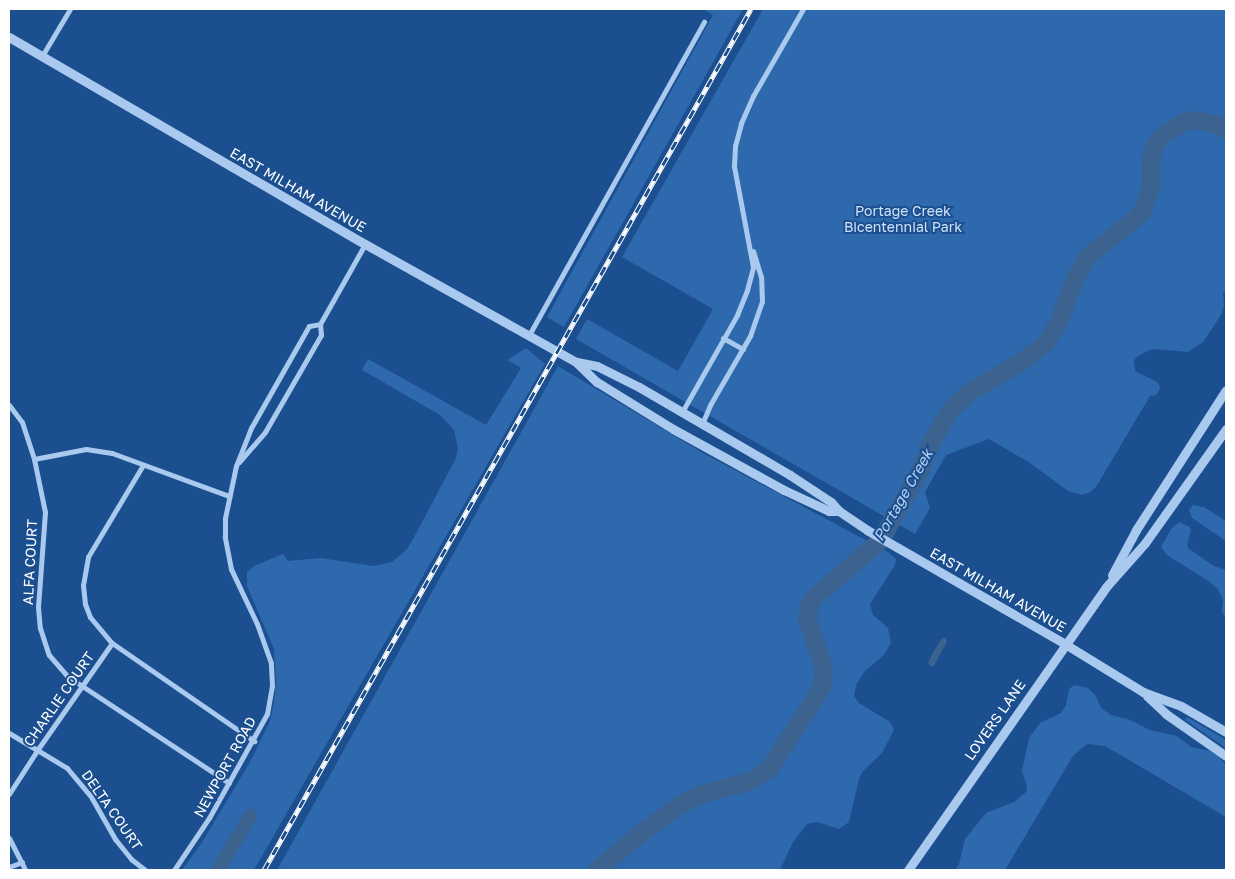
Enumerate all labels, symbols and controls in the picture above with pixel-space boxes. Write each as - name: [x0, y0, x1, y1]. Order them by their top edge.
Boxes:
- street label: EAST MILHAM AVENUE: [227, 144, 369, 236]
- park label: Portage Creek Bicentennial Park: [844, 203, 962, 236]
- water label: Portage Creek: [870, 446, 936, 544]
- street label: ALFA COURT: [19, 519, 41, 605]
- street label: EAST MILHAM AVENUE: [927, 544, 1069, 636]
- street label: CHARLIE COURT: [20, 648, 98, 750]
- street label: LOVERS LANE: [961, 677, 1029, 763]
- street label: NEWPORT ROAD: [190, 714, 260, 820]
- street label: DELTA COURT: [78, 767, 146, 853]

